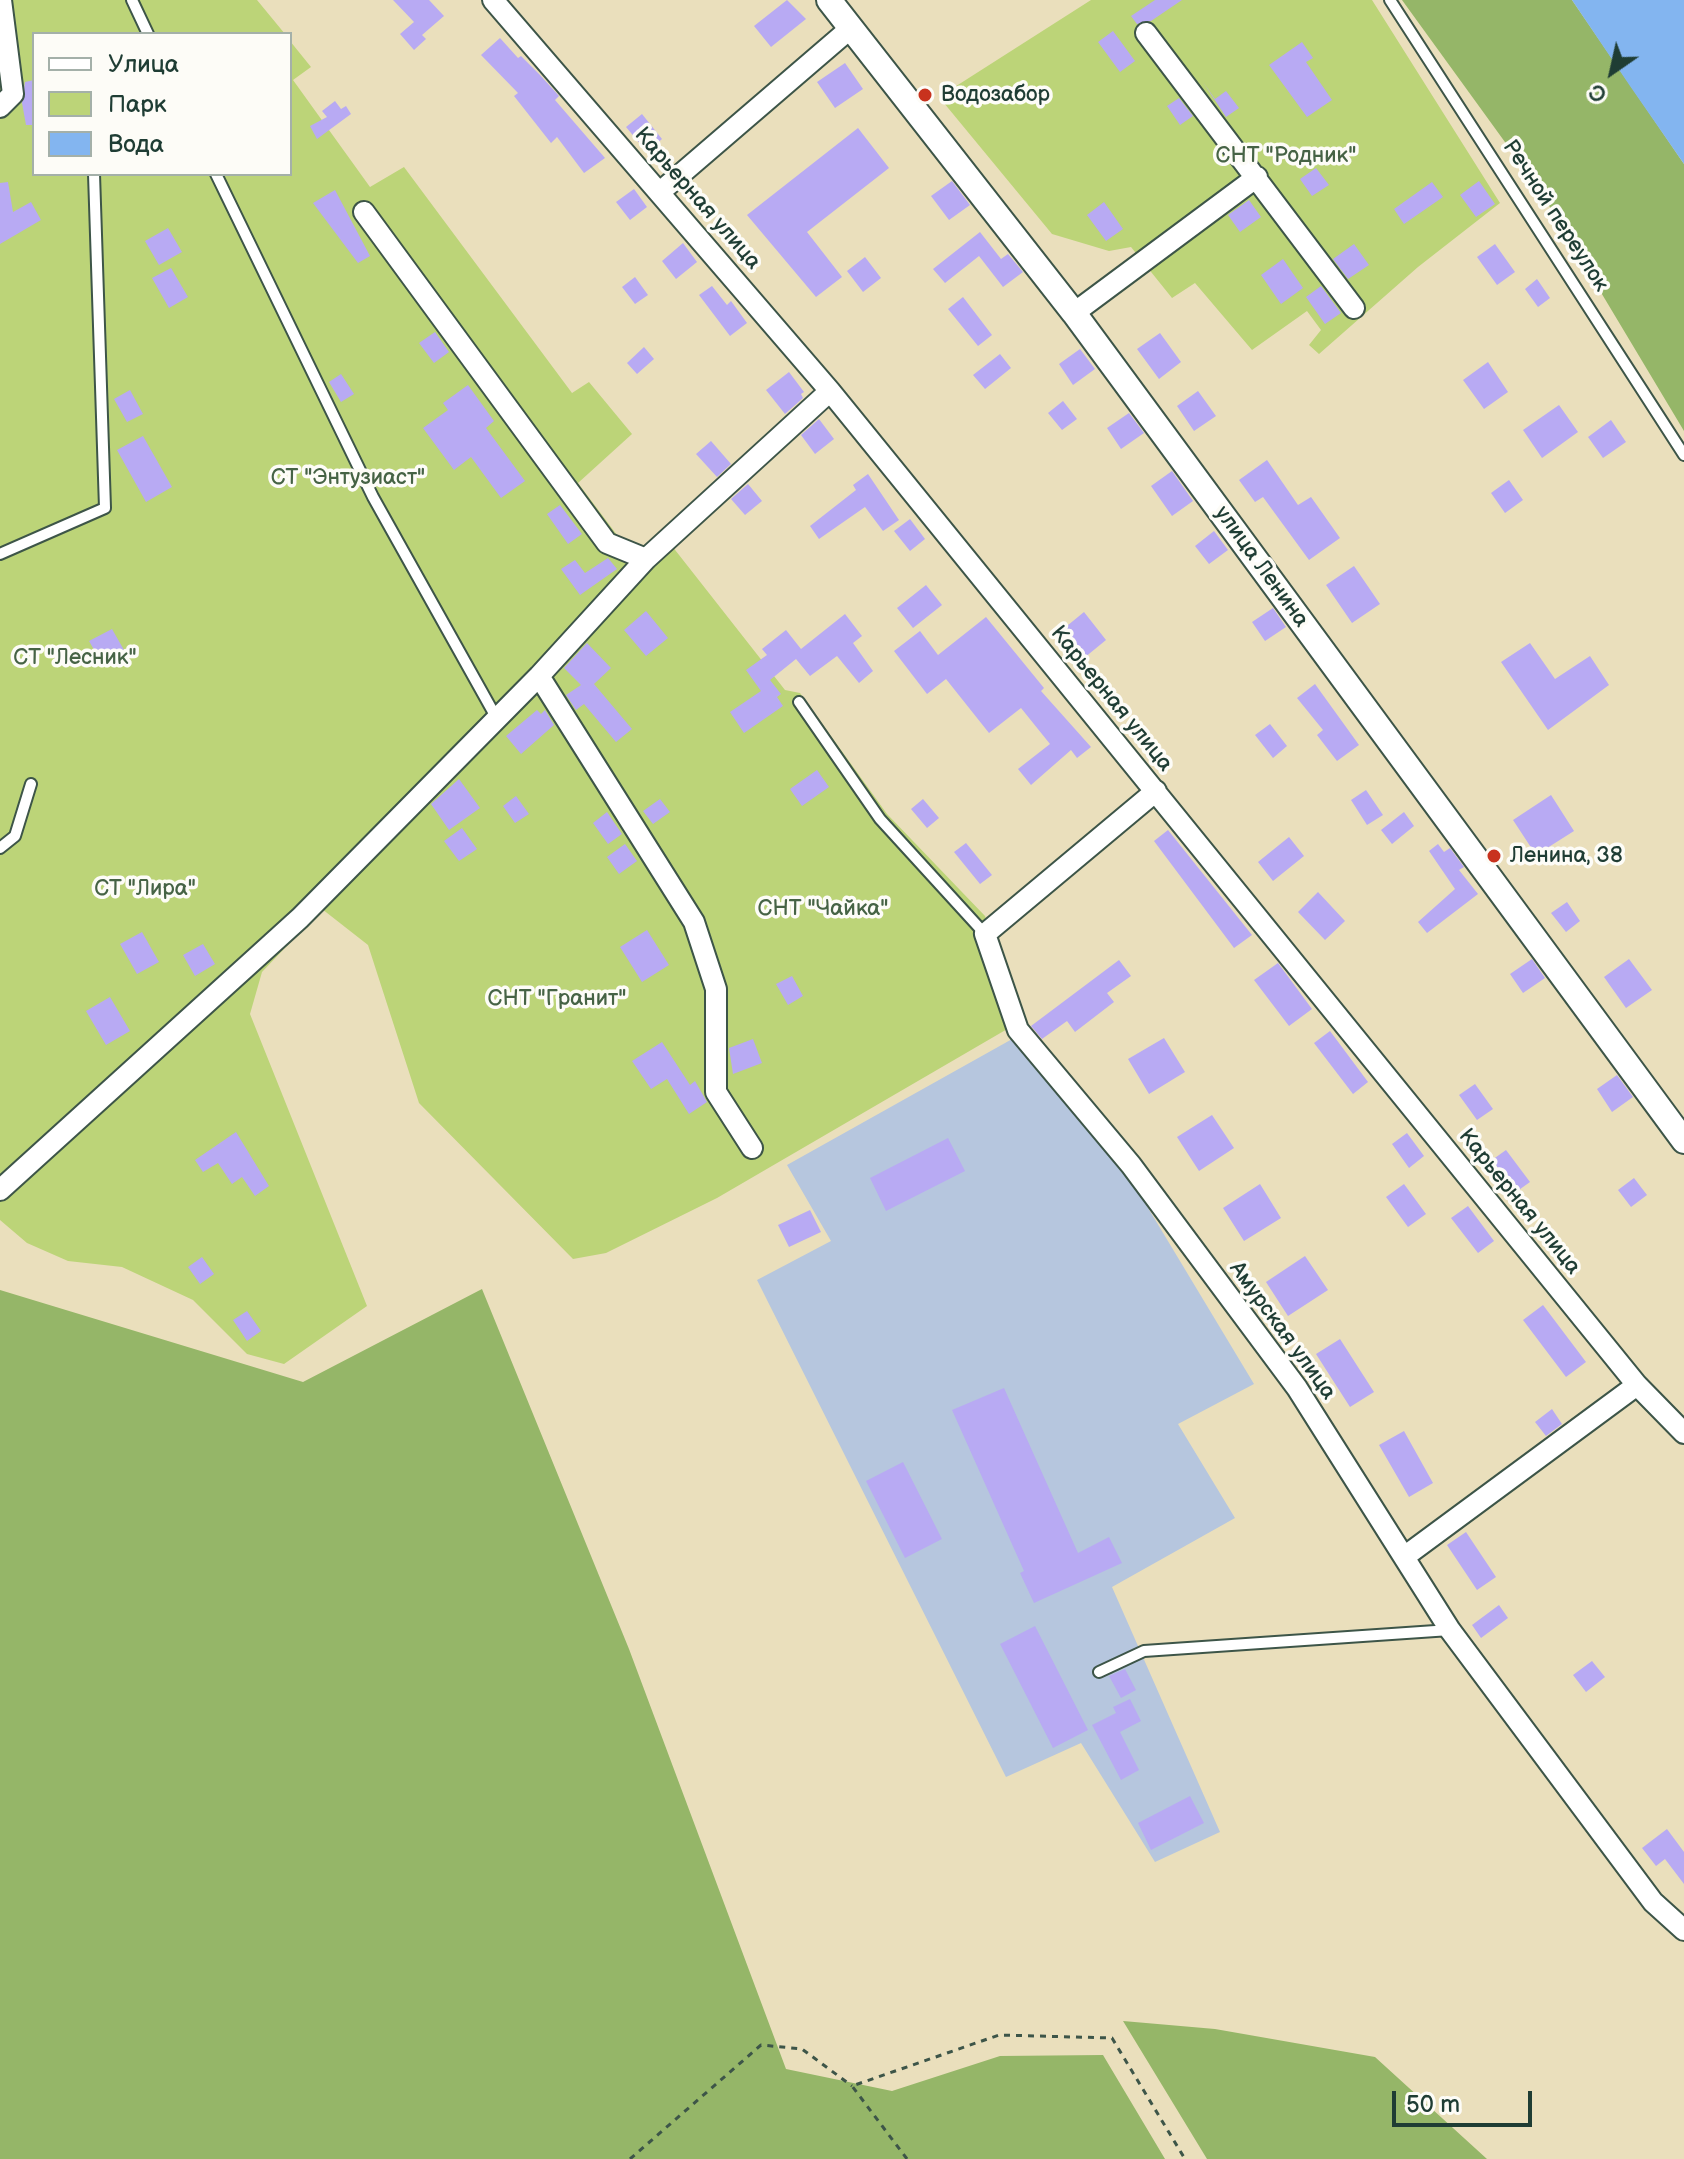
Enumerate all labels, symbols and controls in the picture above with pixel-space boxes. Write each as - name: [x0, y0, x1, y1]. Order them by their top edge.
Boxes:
- legend: [32, 32, 292, 176]
- north arrow: [1572, 32, 1652, 112]
- text: Улица: [108, 50, 179, 79]
- text: С: [1584, 77, 1612, 108]
- place label: Водозабор: [941, 82, 1050, 108]
- marker: Водозабор: [916, 86, 934, 104]
- text: Парк: [108, 90, 166, 119]
- street label: Карьерная улица: [628, 123, 766, 275]
- text: Вода: [108, 130, 164, 159]
- street label: Речной переулок: [1496, 135, 1614, 297]
- park label: СНТ "Родник": [1216, 143, 1356, 169]
- park label: СТ "Энтузиаст": [271, 465, 425, 491]
- street label: улица Ленина: [1208, 501, 1314, 633]
- street label: Карьерная улица: [1044, 621, 1178, 777]
- park label: СТ "Лесник": [13, 645, 137, 671]
- place label: Ленина, 38: [1510, 843, 1623, 869]
- marker: Ленина, 38: [1485, 847, 1503, 865]
- park label: СТ "Лира": [94, 876, 196, 902]
- park label: СНТ "Чайка": [758, 896, 888, 922]
- park label: СНТ "Гранит": [488, 986, 626, 1012]
- street label: Карьерная улица: [1452, 1124, 1586, 1280]
- street label: Амурская улица: [1223, 1257, 1341, 1405]
- scale bar: [1396, 2075, 1536, 2125]
- text: 50 m: [1406, 2090, 1460, 2119]

